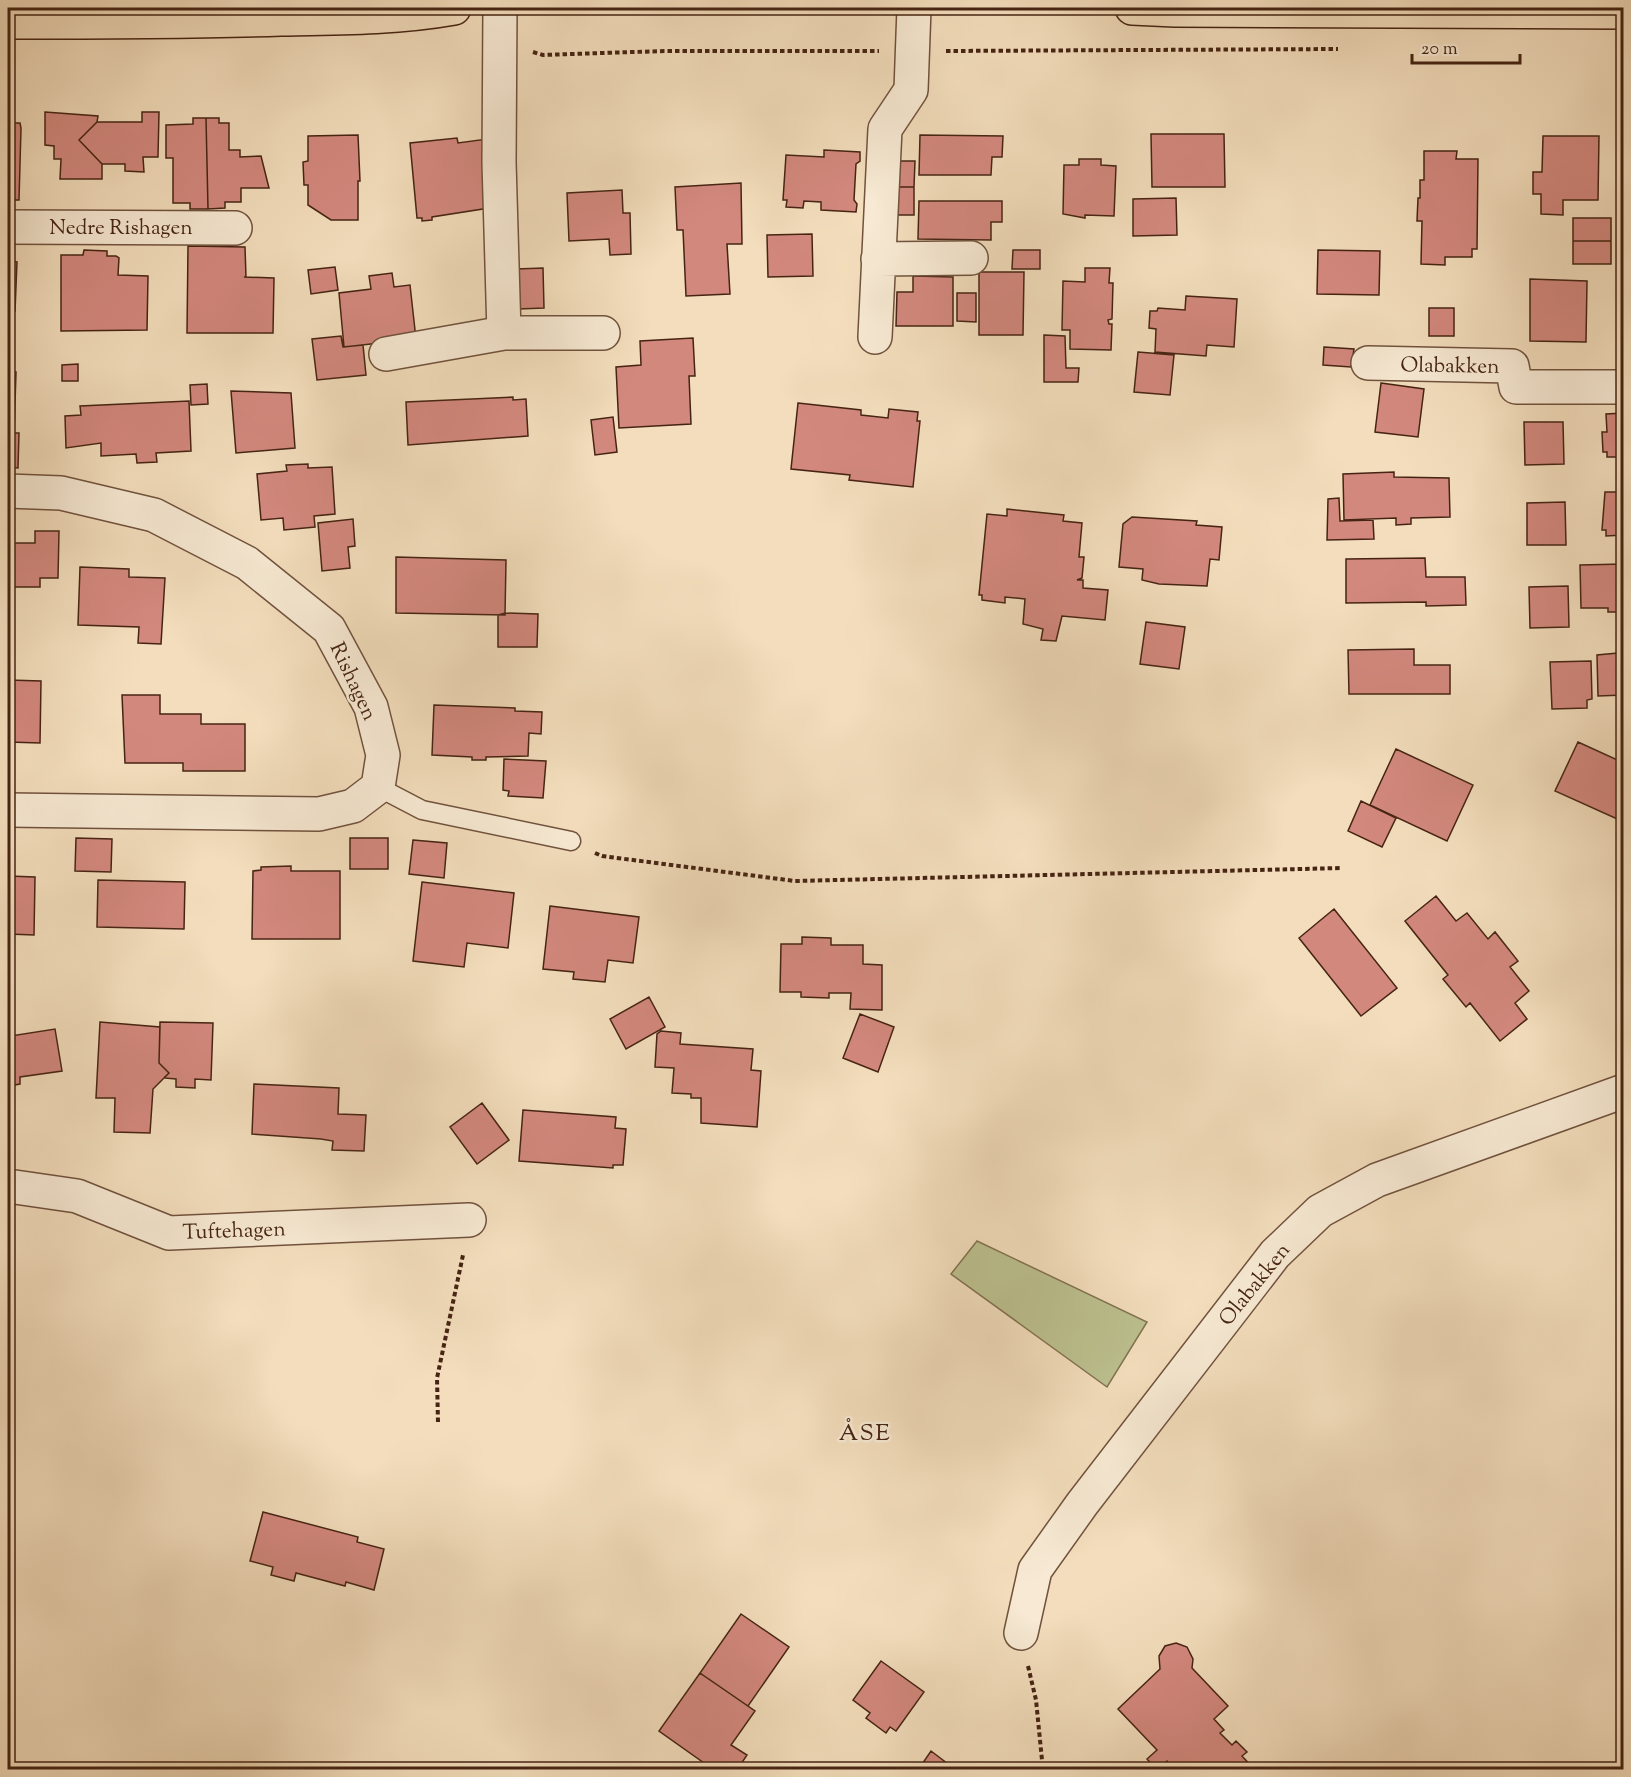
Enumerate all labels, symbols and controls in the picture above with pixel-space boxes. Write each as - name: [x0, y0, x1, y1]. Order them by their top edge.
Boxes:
- scale bar: [1412, 27, 1520, 65]
- text: 20 m: [1421, 37, 1458, 63]
- street label: Nedre Rishagen: [49, 214, 193, 244]
- street label: Olabakken: [1400, 351, 1500, 383]
- street label: Rishagen: [321, 638, 383, 726]
- street label: Tuftehagen: [182, 1215, 286, 1249]
- street label: Olabakken: [1213, 1237, 1298, 1333]
- district label: ÅSE: [839, 1417, 891, 1451]

